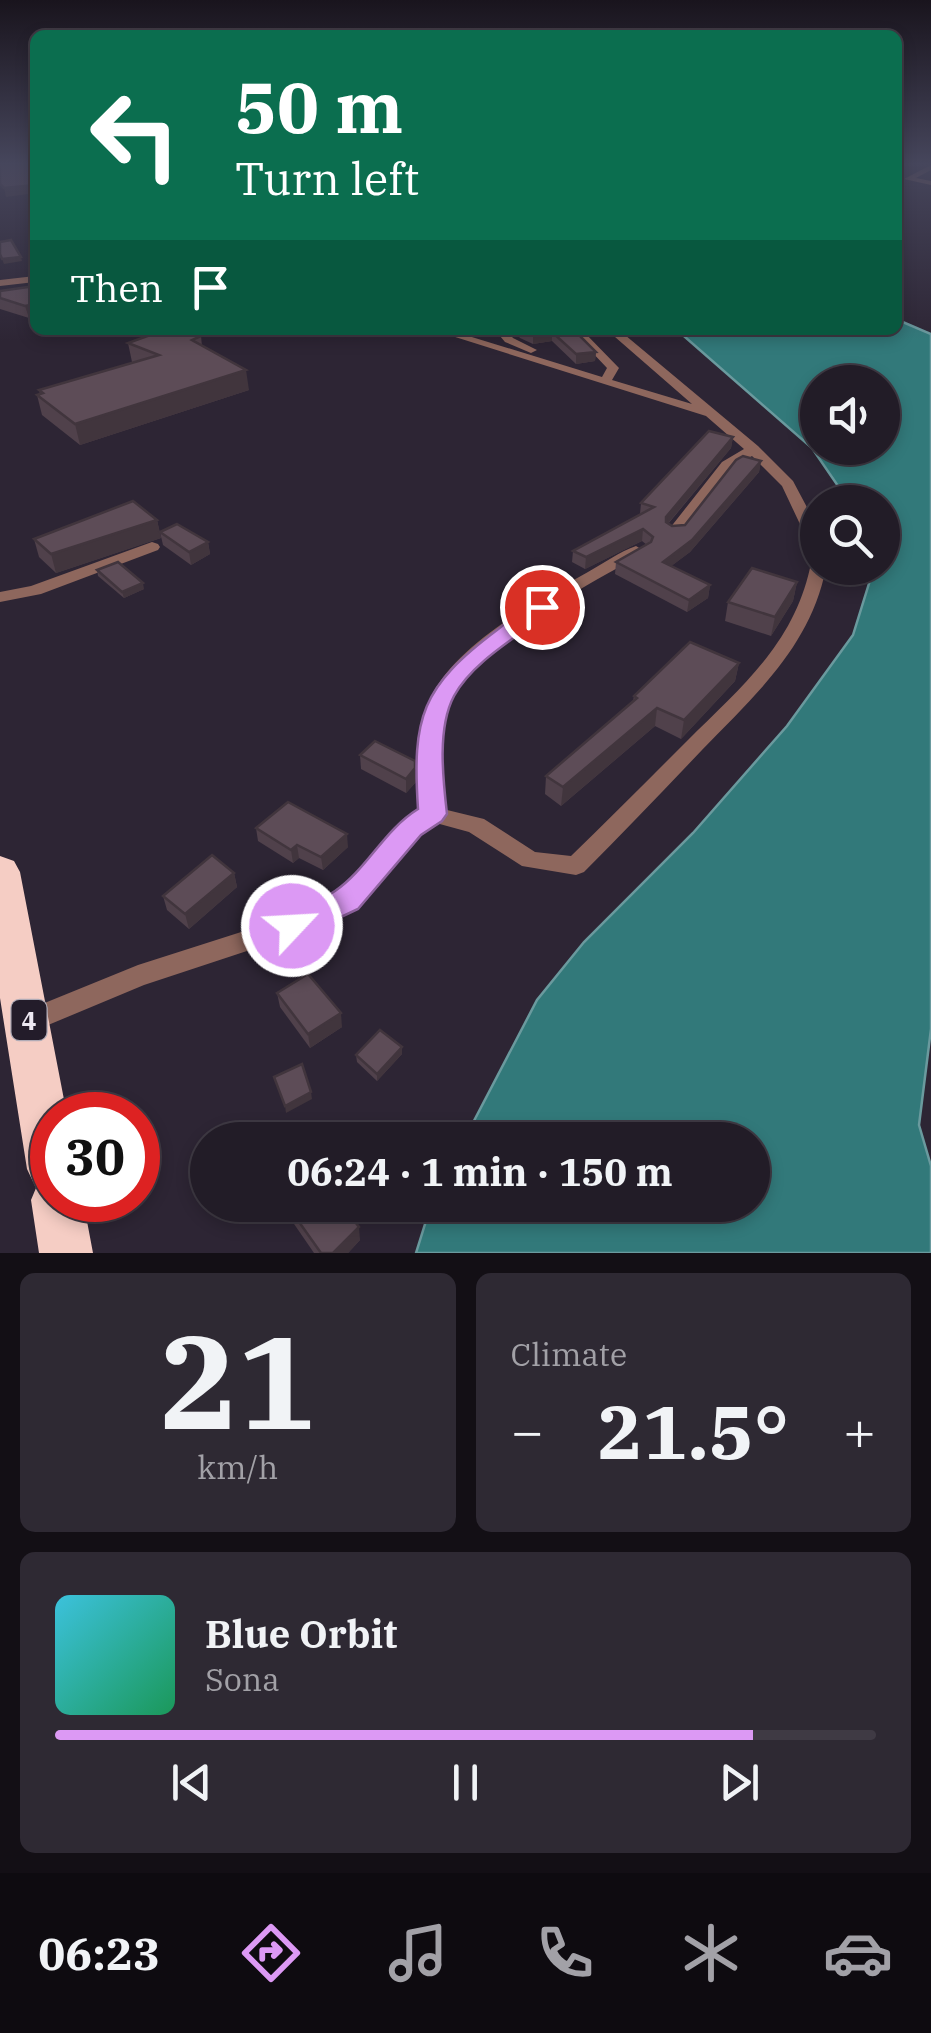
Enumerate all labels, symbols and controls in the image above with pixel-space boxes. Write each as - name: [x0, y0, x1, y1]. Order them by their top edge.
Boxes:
- text: 50 m: [235, 61, 403, 152]
- icon: left: [70, 70, 200, 200]
- text: Turn left: [235, 149, 419, 207]
- icon: arrive: [183, 260, 238, 315]
- text: Then: [70, 263, 163, 312]
- map controls: [800, 365, 900, 585]
- button: sound: [800, 365, 900, 465]
- button: search: [800, 485, 900, 585]
- pin: [500, 565, 585, 650]
- icon: arrive: [515, 580, 570, 635]
- position arrow: [240, 874, 344, 978]
- road number: 4: [12, 1000, 46, 1040]
- speed limit sign: 30: [30, 1092, 160, 1222]
- text: 06:24 · 1 min · 150 m: [287, 1147, 673, 1196]
- text: 21: [160, 1296, 316, 1465]
- text: Climate: [511, 1333, 627, 1375]
- text: 21.5°: [598, 1382, 789, 1480]
- text: −: [511, 1395, 544, 1466]
- text: +: [843, 1395, 876, 1466]
- text: km/h: [197, 1446, 278, 1488]
- text: Blue Orbit: [205, 1609, 397, 1658]
- text: Sona: [205, 1658, 280, 1700]
- icon: previous: [164, 1755, 219, 1810]
- icon: pause: [438, 1755, 493, 1810]
- icon: next: [712, 1755, 767, 1810]
- icon: directions: [236, 1918, 306, 1988]
- icon: music: [383, 1918, 453, 1988]
- icon: phone: [530, 1918, 600, 1988]
- icon: climate: [676, 1918, 746, 1988]
- icon: car: [823, 1918, 893, 1988]
- text: 06:23: [38, 1924, 160, 1982]

